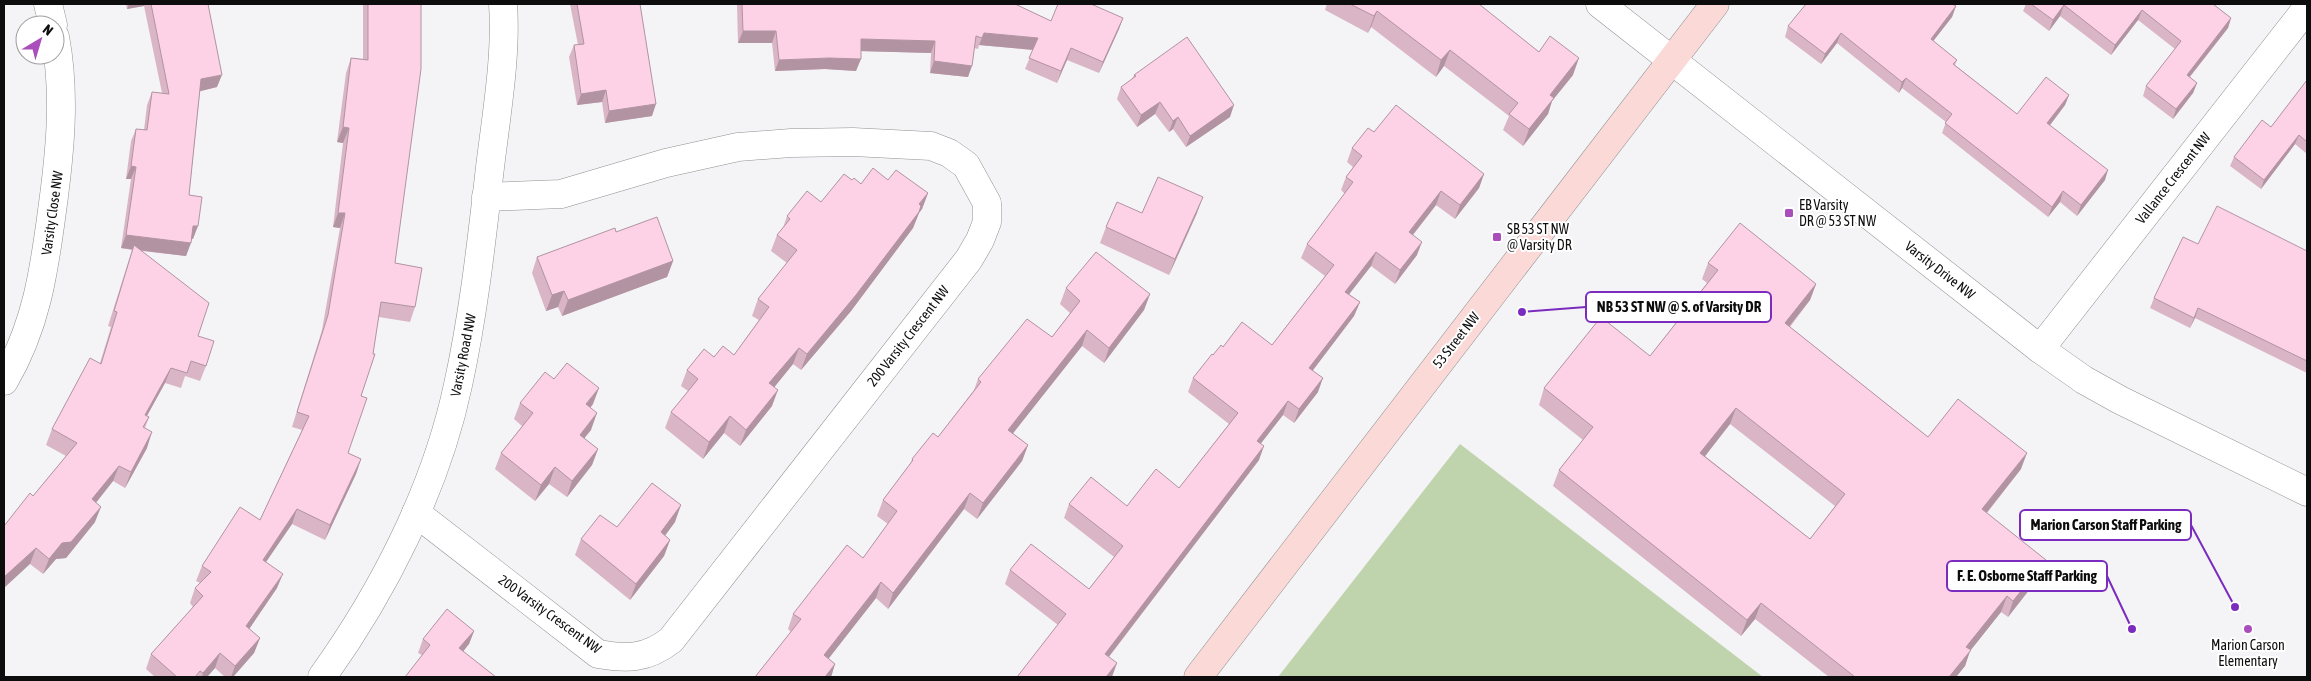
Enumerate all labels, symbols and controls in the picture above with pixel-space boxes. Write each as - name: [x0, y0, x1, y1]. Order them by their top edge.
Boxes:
- north arrow: [15, 15, 65, 65]
- text: N: [40, 21, 56, 39]
- street label: Vallance Crescent NW: [2132, 128, 2214, 227]
- street label: Varsity Close NW: [38, 169, 66, 256]
- place label: EB Varsity DR @ 53 ST NW: [1799, 197, 1877, 229]
- marker: EB Varsity DR @ 53 ST NW: [1783, 207, 1795, 219]
- place label: SB 53 ST NW @ Varsity DR: [1507, 221, 1572, 253]
- marker: SB 53 ST NW @ Varsity DR: [1491, 231, 1503, 243]
- street label: Varsity Drive NW: [1902, 238, 1979, 303]
- street label: 200 Varsity Crescent NW: [864, 282, 953, 389]
- callout: NB 53 ST NW @ S. of Varsity DR: [1586, 292, 1771, 322]
- text: NB 53 ST NW @ S. of Varsity DR: [1597, 298, 1762, 315]
- street label: 53 Street NW: [1429, 308, 1483, 371]
- street label: Varsity Road NW: [447, 311, 479, 398]
- callout: Marion Carson Staff Parking: [2020, 510, 2191, 540]
- text: Marion Carson Staff Parking: [2030, 516, 2182, 533]
- callout: F. E. Osborne Staff Parking: [1947, 561, 2107, 591]
- text: F. E. Osborne Staff Parking: [1957, 567, 2097, 584]
- street label: 200 Varsity Crescent NW: [496, 571, 605, 657]
- marker: Marion Carson Elementary: [2242, 623, 2254, 635]
- place label: Marion Carson Elementary: [2211, 637, 2285, 669]

